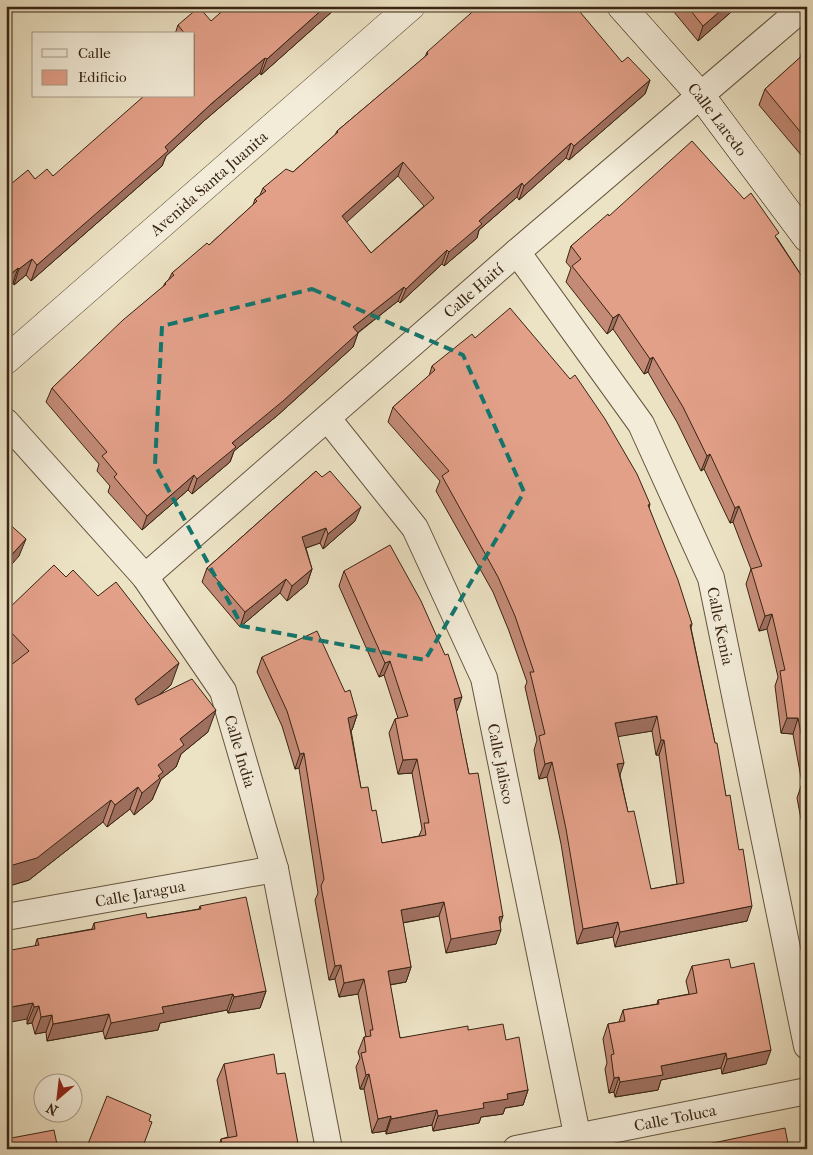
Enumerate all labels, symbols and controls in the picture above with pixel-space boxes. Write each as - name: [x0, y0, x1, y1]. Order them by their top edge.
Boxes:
- legend: [32, 32, 195, 98]
- text: Calle: [78, 44, 111, 62]
- text: Edificio: [78, 68, 127, 86]
- street label: Calle Laredo: [684, 79, 751, 160]
- street label: Avenida Santa Juanita: [145, 127, 272, 240]
- street label: Calle Haití: [440, 259, 508, 322]
- street label: Calle Kenia: [703, 585, 738, 667]
- street label: Calle India: [221, 713, 260, 790]
- street label: Calle Jalisco: [484, 722, 518, 806]
- street label: Calle Jaragua: [94, 876, 187, 911]
- north arrow: [32, 1072, 82, 1122]
- text: N: [43, 1099, 61, 1119]
- street label: Calle Toluca: [632, 1100, 718, 1135]

